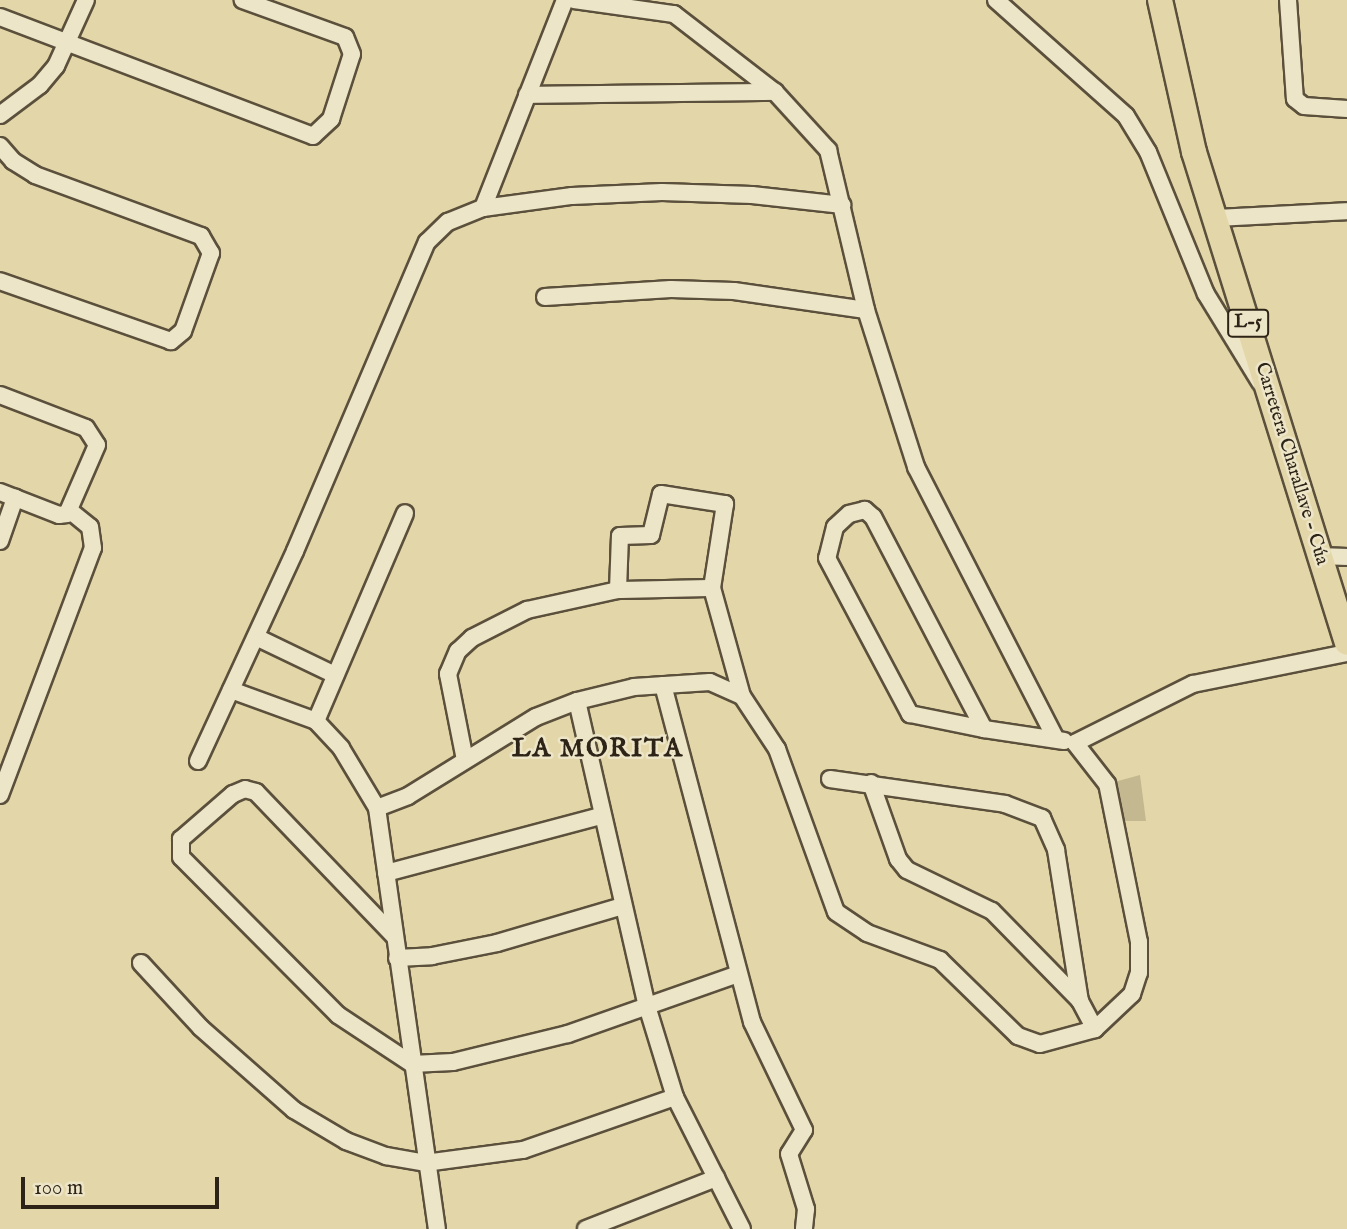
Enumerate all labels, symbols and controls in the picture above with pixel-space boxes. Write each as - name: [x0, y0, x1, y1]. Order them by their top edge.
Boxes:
- road number: L-5: [1227, 309, 1269, 338]
- street label: Carretera Charallave - Cúa: [1249, 360, 1333, 568]
- district label: LA MORITA: [513, 733, 683, 765]
- scale bar: [24, 1162, 222, 1206]
- text: 100 m: [34, 1175, 83, 1202]

